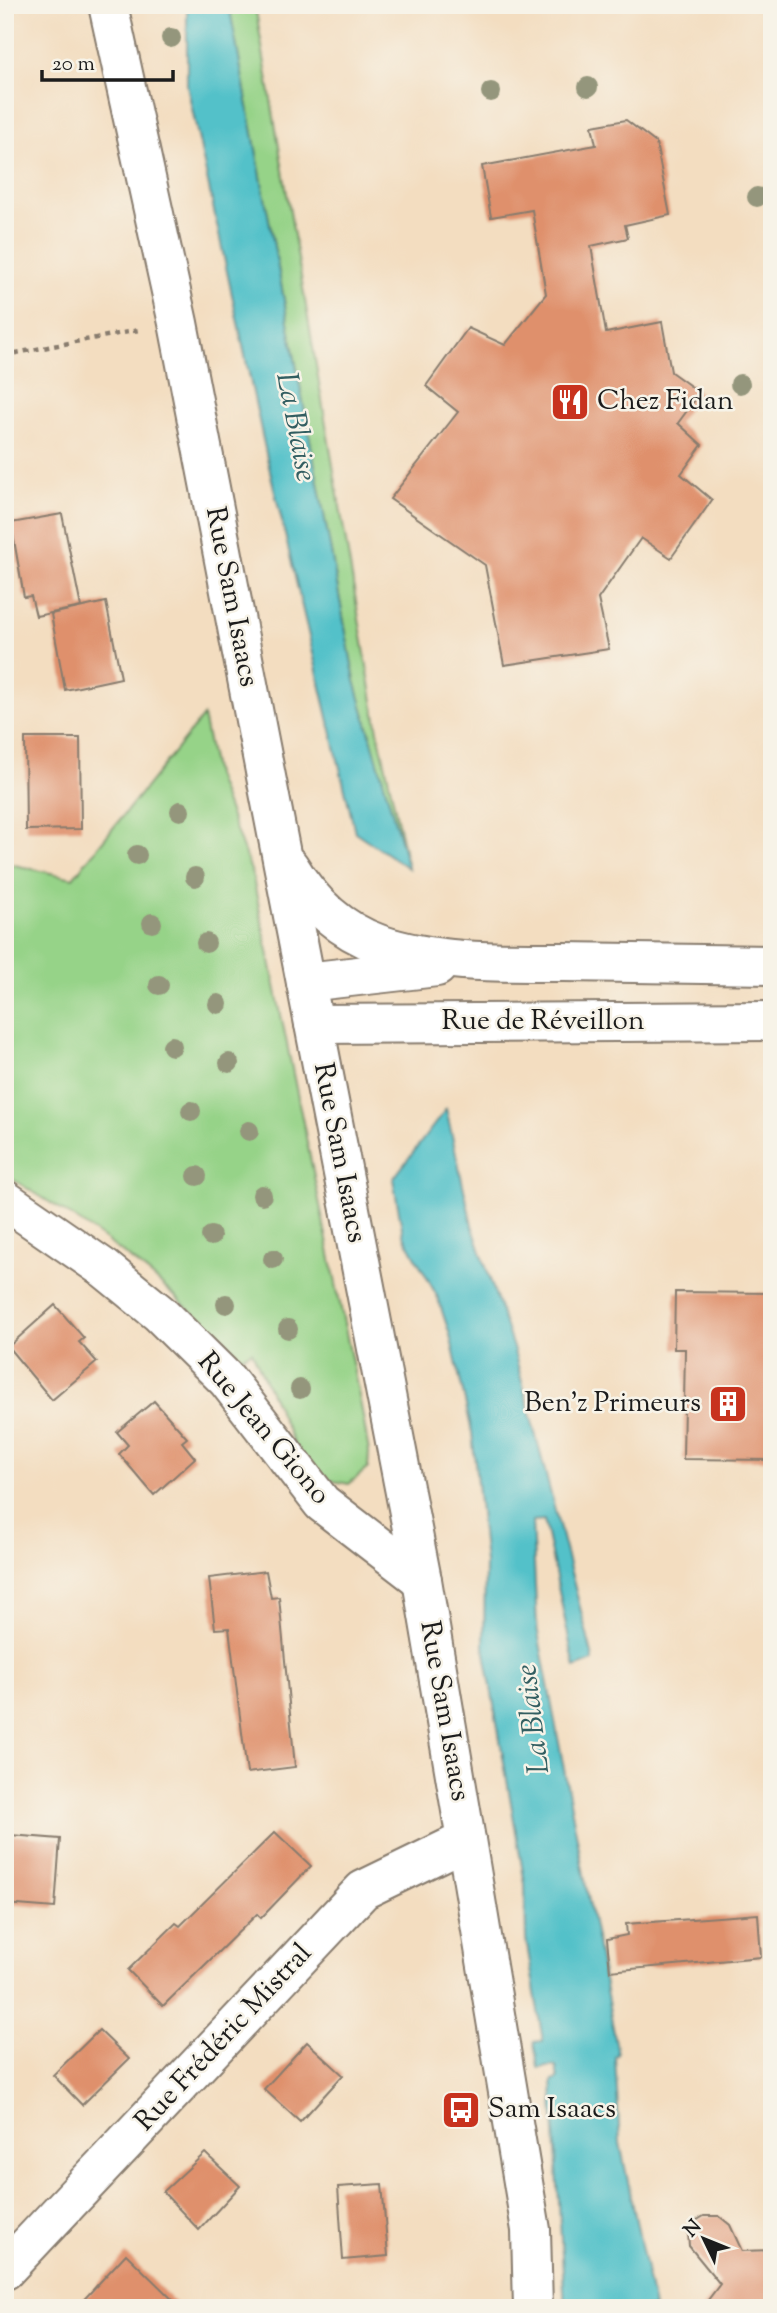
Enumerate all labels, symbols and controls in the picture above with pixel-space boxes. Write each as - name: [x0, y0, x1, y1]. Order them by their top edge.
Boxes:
- scale bar: [42, 38, 173, 82]
- text: 20 m: [52, 50, 95, 80]
- water label: La Blaise: [263, 369, 327, 485]
- restaurant icon: Chez Fidan: [549, 381, 591, 423]
- place label: Chez Fidan: [597, 382, 734, 422]
- street label: Rue Sam Isaacs: [194, 504, 268, 690]
- street label: Rue de Réveillon: [442, 1002, 644, 1042]
- street label: Rue Sam Isaacs: [302, 1060, 376, 1246]
- street label: Rue Jean Giono: [187, 1344, 339, 1514]
- building icon: Ben'z Primeurs: [707, 1383, 749, 1425]
- place label: Ben'z Primeurs: [524, 1384, 701, 1424]
- street label: Rue Sam Isaacs: [408, 1618, 480, 1804]
- water label: La Blaise: [506, 1662, 562, 1776]
- street label: Rue Frédéric Mistral: [126, 1935, 322, 2141]
- bus stop icon: Sam Isaacs: [440, 2089, 482, 2131]
- place label: Sam Isaacs: [488, 2090, 616, 2130]
- north arrow: [668, 2204, 738, 2274]
- text: N: [678, 2214, 708, 2244]

